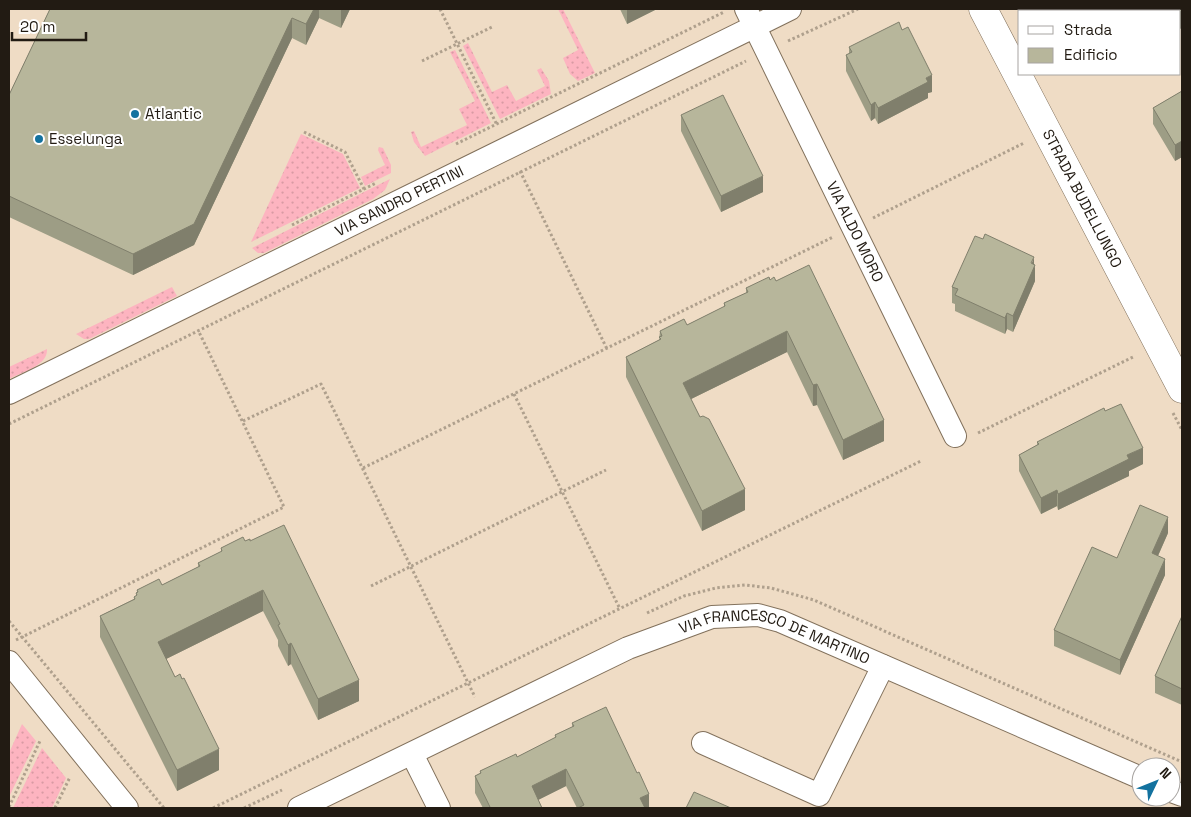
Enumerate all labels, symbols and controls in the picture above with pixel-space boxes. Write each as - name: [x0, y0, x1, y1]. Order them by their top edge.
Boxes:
- scale bar: [12, 10, 86, 42]
- legend: [1018, 10, 1181, 75]
- text: 20 m: [20, 17, 55, 36]
- text: Strada: [1064, 20, 1113, 39]
- text: Edificio: [1064, 45, 1118, 64]
- place label: Atlantic: [145, 104, 202, 123]
- marker: Atlantic: [129, 108, 141, 120]
- street label: STRADA BUDELLUNGO: [1039, 126, 1127, 271]
- place label: Esselunga: [49, 129, 123, 148]
- marker: Esselunga: [33, 133, 45, 145]
- street label: VIA SANDRO PERTINI: [332, 161, 467, 240]
- street label: VIA ALDO MORO: [823, 178, 888, 285]
- street label: VIA FRANCESCO DE MARTINO: [676, 605, 873, 668]
- north arrow: [1131, 757, 1181, 807]
- text: N: [1156, 764, 1175, 783]

